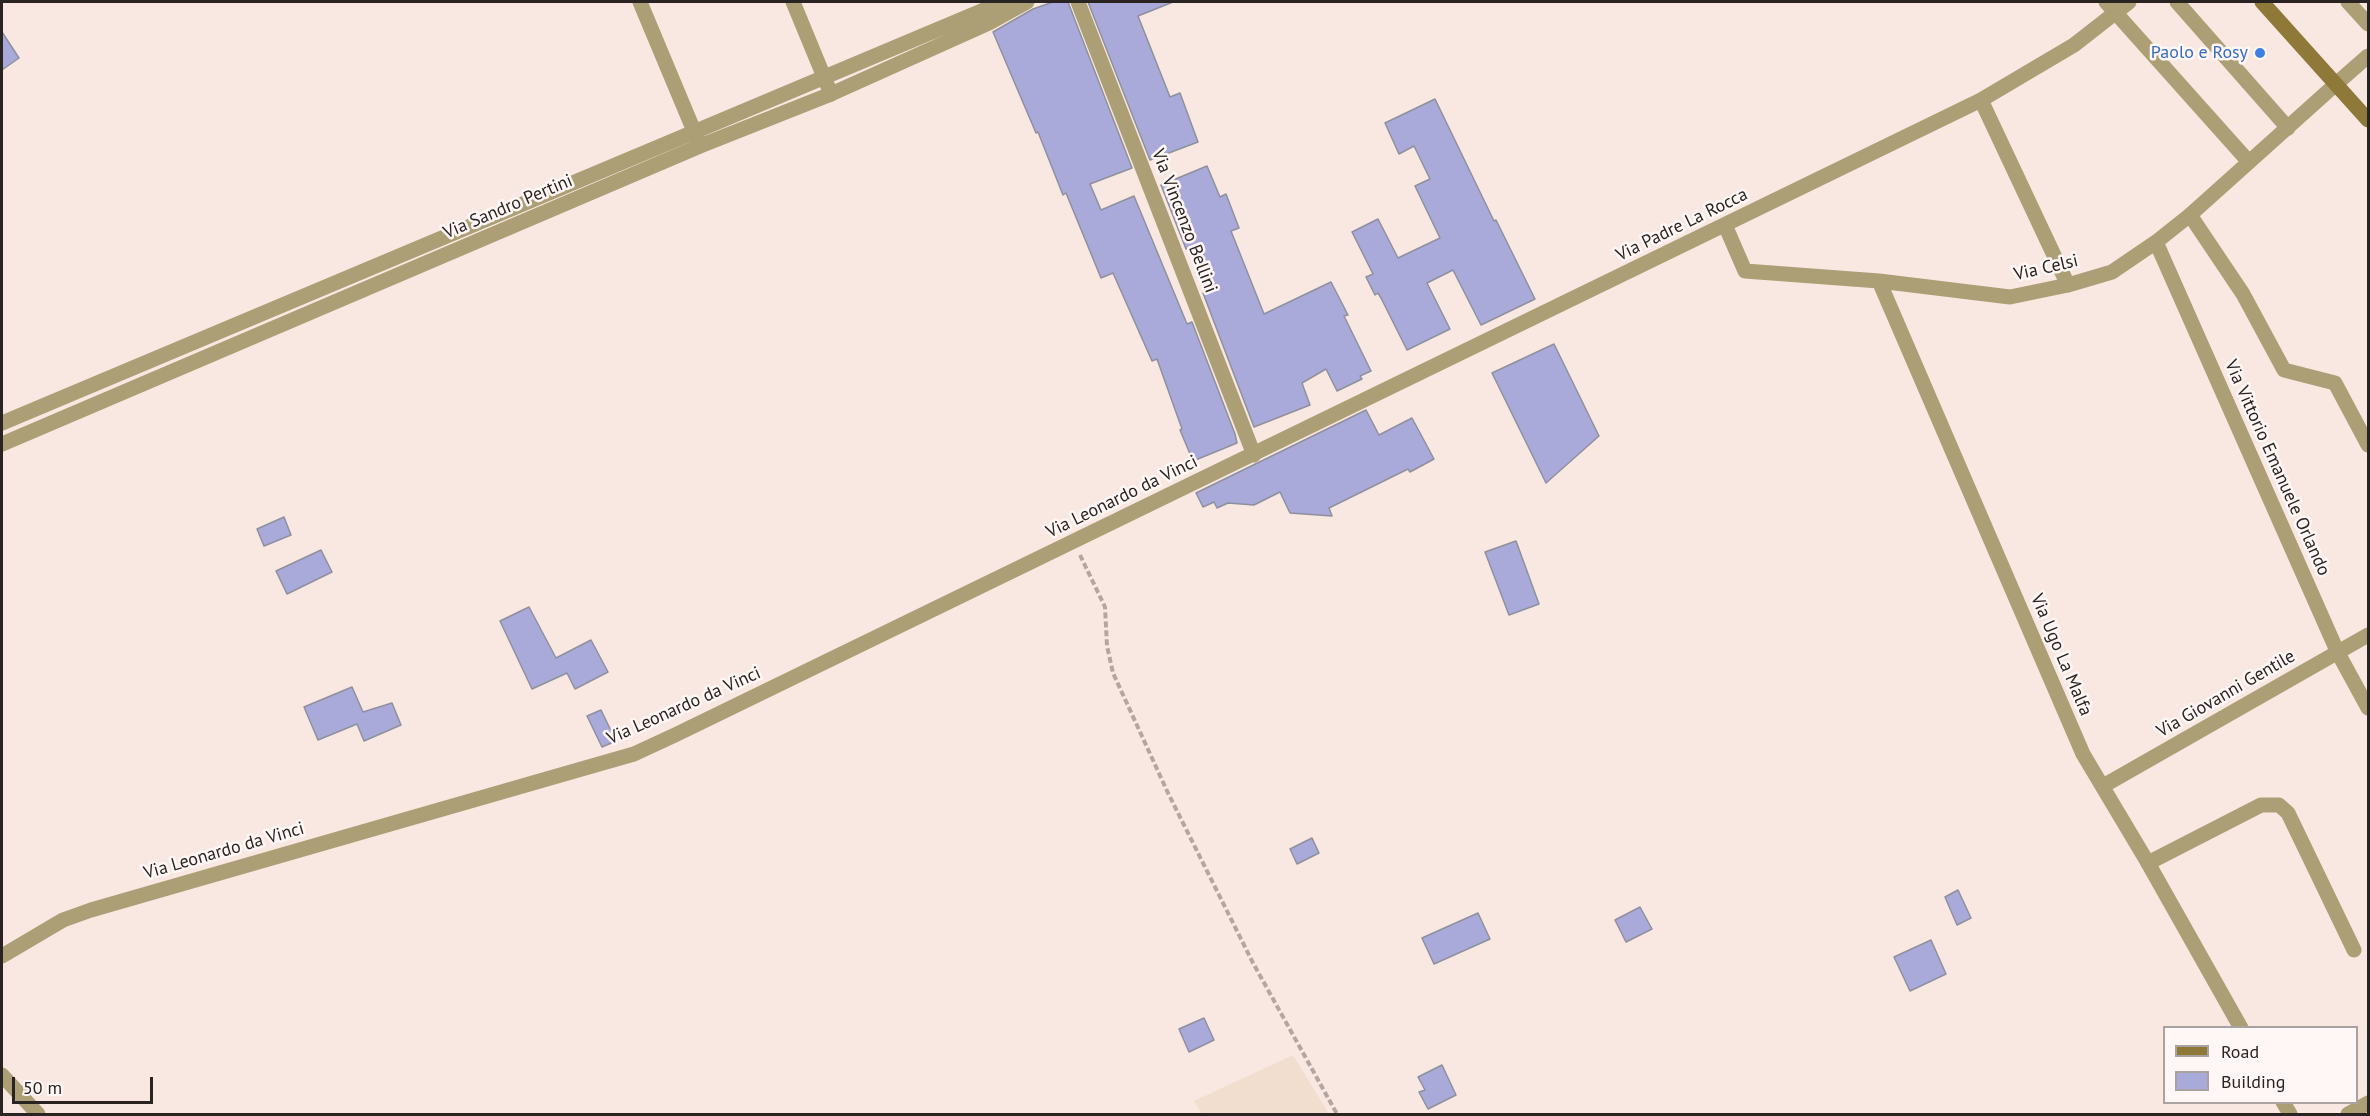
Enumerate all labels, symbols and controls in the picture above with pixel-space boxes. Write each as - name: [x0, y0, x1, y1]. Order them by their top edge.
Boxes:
- place label: Paolo e Rosy: [2151, 42, 2248, 64]
- marker: Paolo e Rosy: [2253, 46, 2267, 60]
- street label: Via Vincenzo Bellini: [1147, 146, 1221, 296]
- street label: Via Sandro Pertini: [440, 170, 576, 244]
- street label: Via Padre La Rocca: [1613, 184, 1751, 266]
- street label: Via Celsi: [2012, 250, 2080, 286]
- street label: Via Vittorio Emanuele Orlando: [2220, 357, 2334, 579]
- street label: Via Leonardo da Vinci: [1043, 451, 1201, 543]
- street label: Via Ugo La Malfa: [2026, 591, 2096, 719]
- street label: Via Giovanni Gentile: [2153, 646, 2299, 742]
- street label: Via Leonardo da Vinci: [604, 662, 764, 750]
- street label: Via Leonardo da Vinci: [141, 818, 307, 884]
- legend: [2163, 1026, 2358, 1104]
- text: Road: [2221, 1040, 2259, 1063]
- scale bar: [15, 1065, 156, 1103]
- text: Building: [2221, 1070, 2285, 1093]
- text: 50 m: [23, 1076, 62, 1099]

